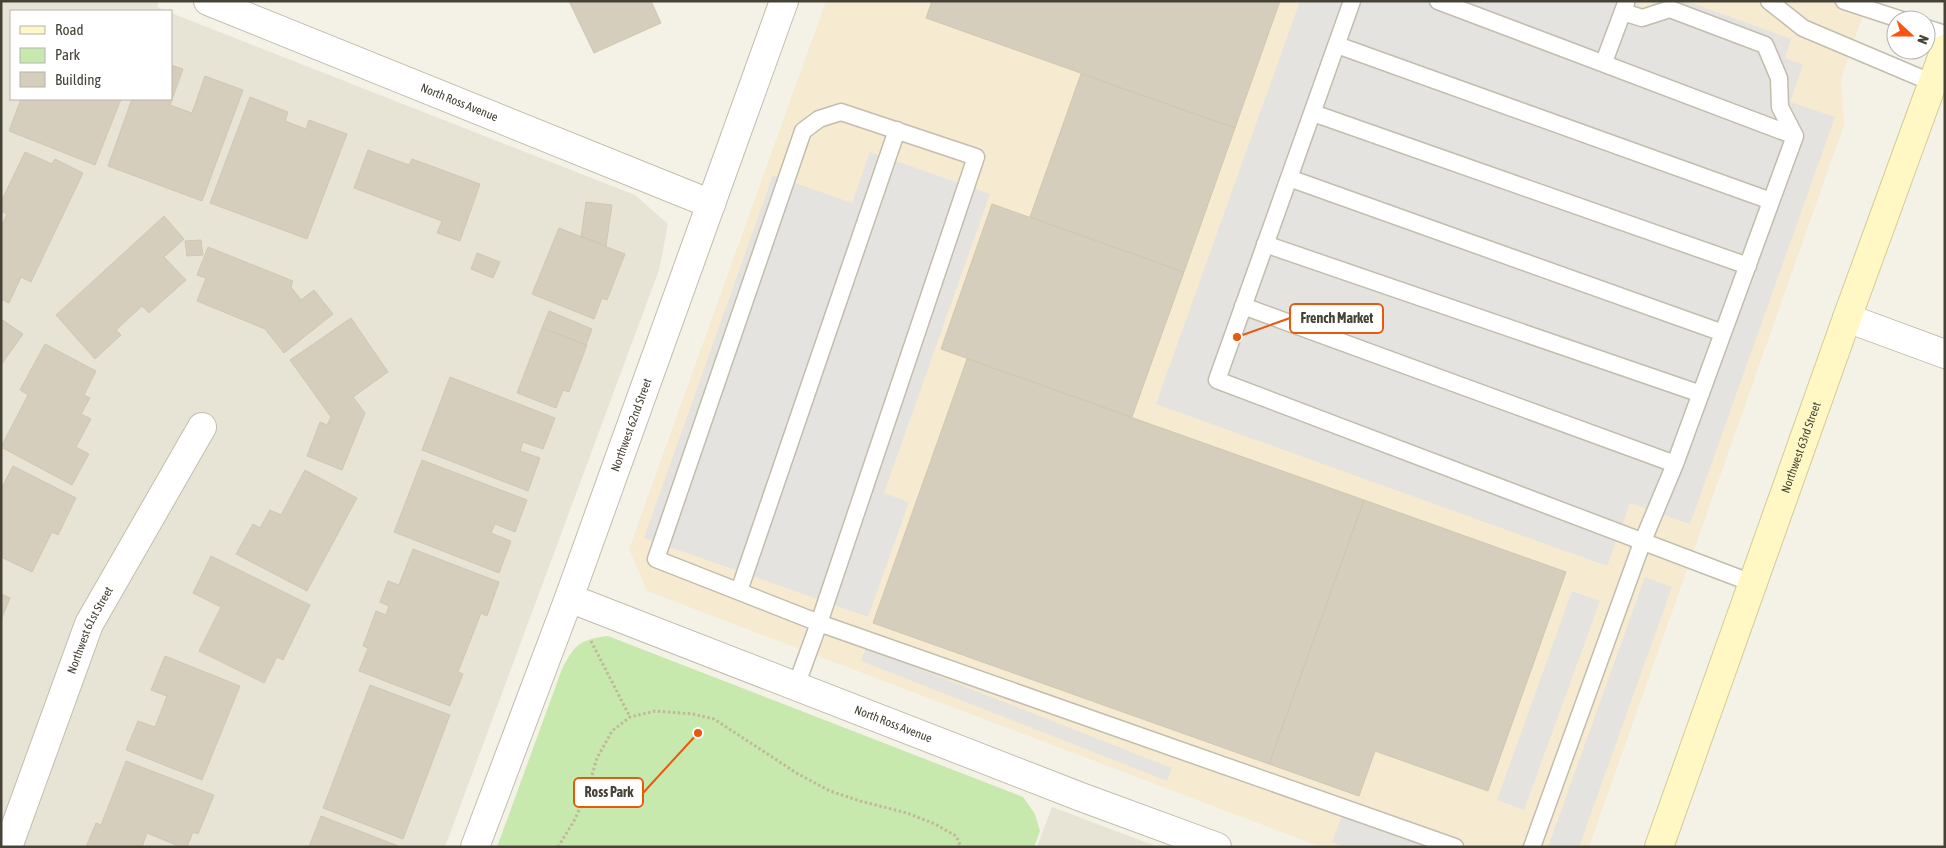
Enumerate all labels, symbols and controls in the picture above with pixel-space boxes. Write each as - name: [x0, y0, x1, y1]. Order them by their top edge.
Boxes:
- legend: [10, 10, 172, 100]
- north arrow: [1886, 10, 1936, 60]
- text: Road: [55, 21, 84, 38]
- text: N: [1914, 33, 1932, 46]
- text: Park: [55, 46, 80, 63]
- text: Building: [55, 71, 101, 88]
- street label: North Ross Avenue: [419, 81, 500, 124]
- callout: French Market: [1290, 304, 1383, 333]
- text: French Market: [1301, 310, 1373, 326]
- street label: Northwest 62nd Street: [608, 376, 655, 474]
- street label: Northwest 63rd Street: [1778, 399, 1824, 495]
- street label: Northwest 61st Street: [65, 584, 116, 676]
- street label: North Ross Avenue: [853, 703, 934, 745]
- callout: Ross Park: [574, 778, 643, 807]
- text: Ross Park: [585, 784, 634, 800]

